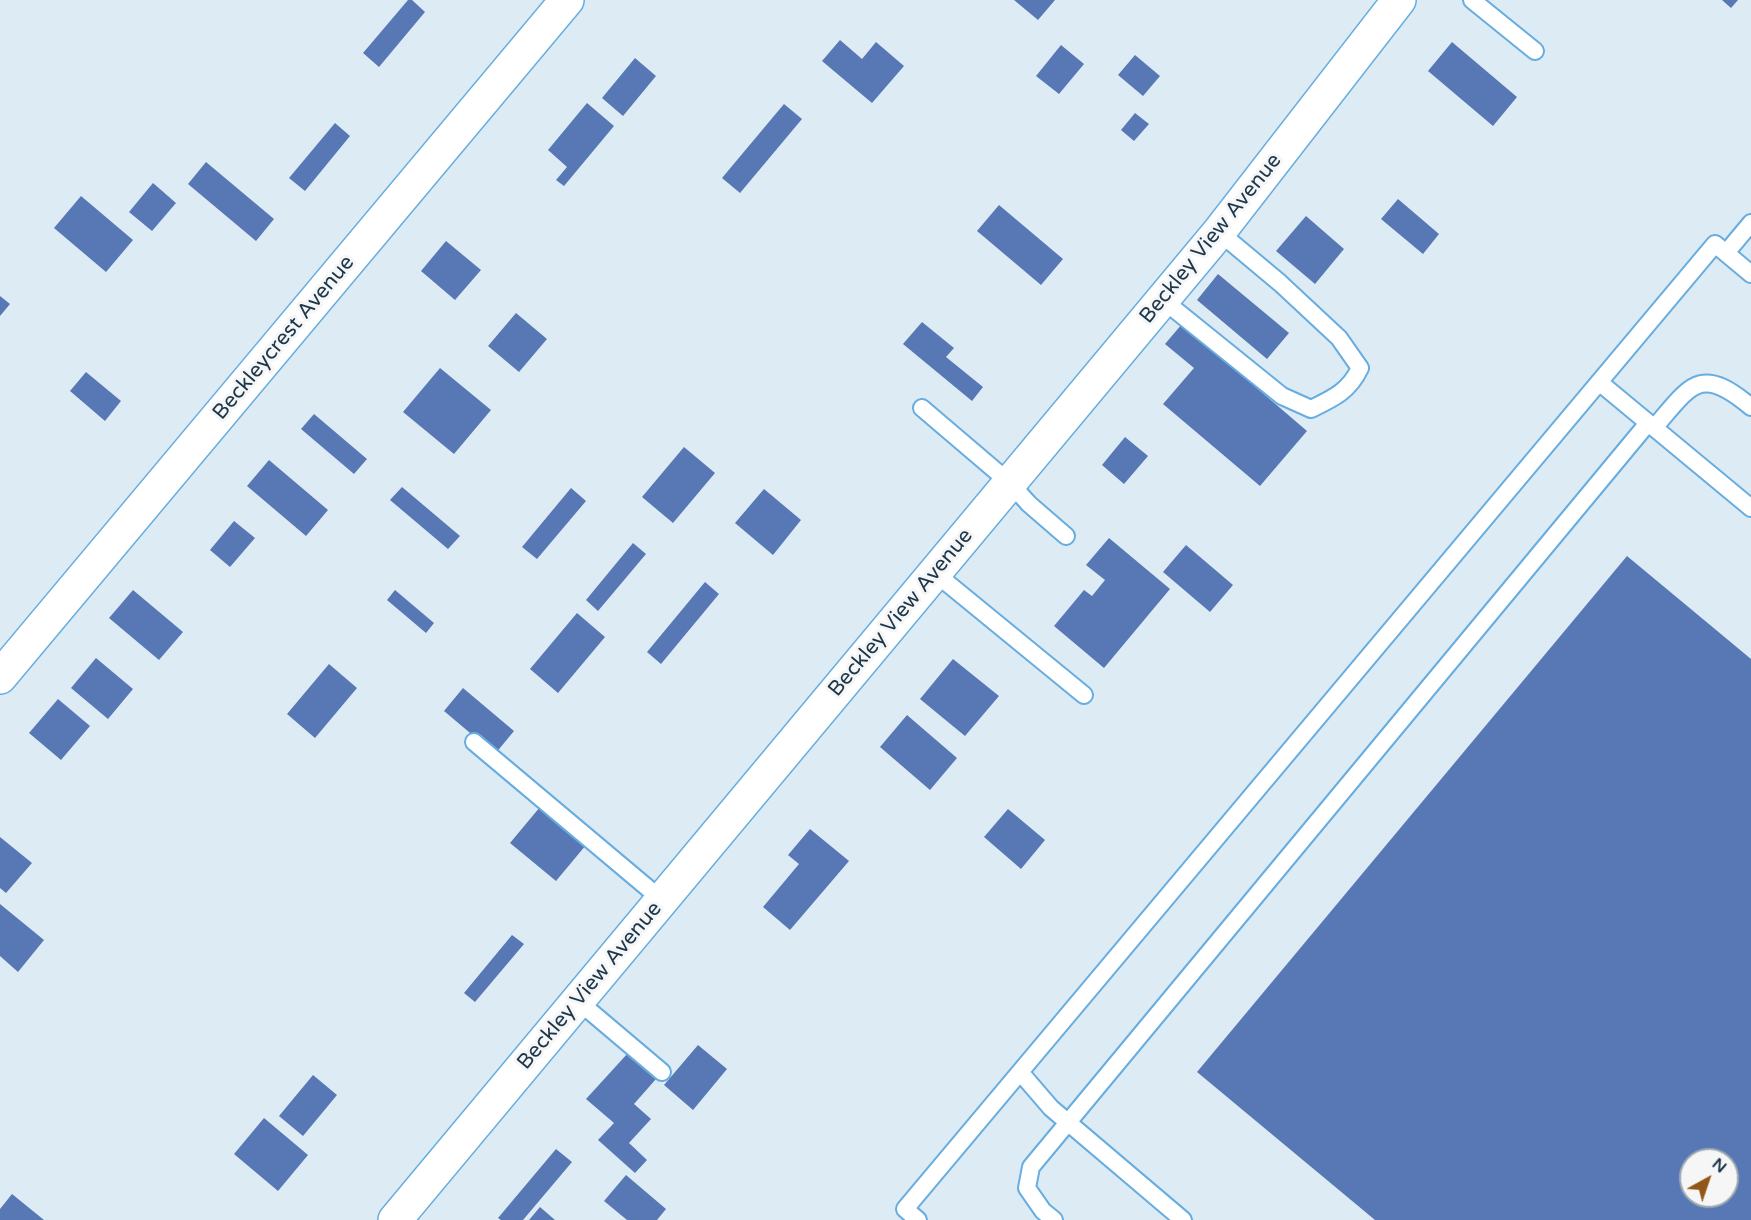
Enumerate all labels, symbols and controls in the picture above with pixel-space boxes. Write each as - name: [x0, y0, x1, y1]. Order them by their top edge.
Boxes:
- street label: Beckley View Avenue: [1135, 149, 1287, 329]
- street label: Beckleycrest Avenue: [208, 251, 360, 425]
- street label: Beckley View Avenue: [823, 524, 979, 702]
- street label: Beckley View Avenue: [512, 897, 668, 1075]
- north arrow: [1679, 1148, 1739, 1208]
- text: N: [1708, 1154, 1731, 1178]

